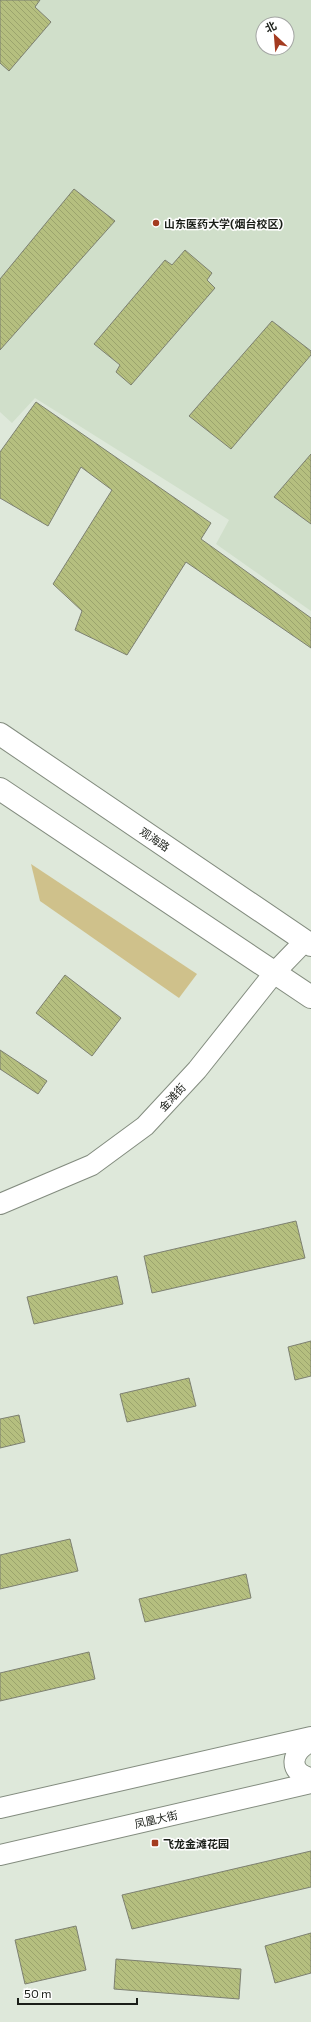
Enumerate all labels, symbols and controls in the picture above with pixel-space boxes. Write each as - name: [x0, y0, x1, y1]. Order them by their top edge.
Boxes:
- north arrow: [255, 16, 295, 56]
- text: 北: [263, 18, 278, 35]
- place label: 山东医药大学(烟台校区): [164, 217, 284, 230]
- marker: 山东医药大学(烟台校区): [151, 218, 161, 228]
- street label: 观海路: [138, 824, 172, 854]
- street label: 金滩街: [156, 1080, 188, 1114]
- street label: 凤凰大街: [133, 1808, 179, 1830]
- place label: 飞龙金滩花园: [163, 1837, 229, 1850]
- marker: 飞龙金滩花园: [150, 1838, 160, 1848]
- scale bar: [18, 1980, 137, 2006]
- text: 50 m: [24, 1986, 52, 2000]

